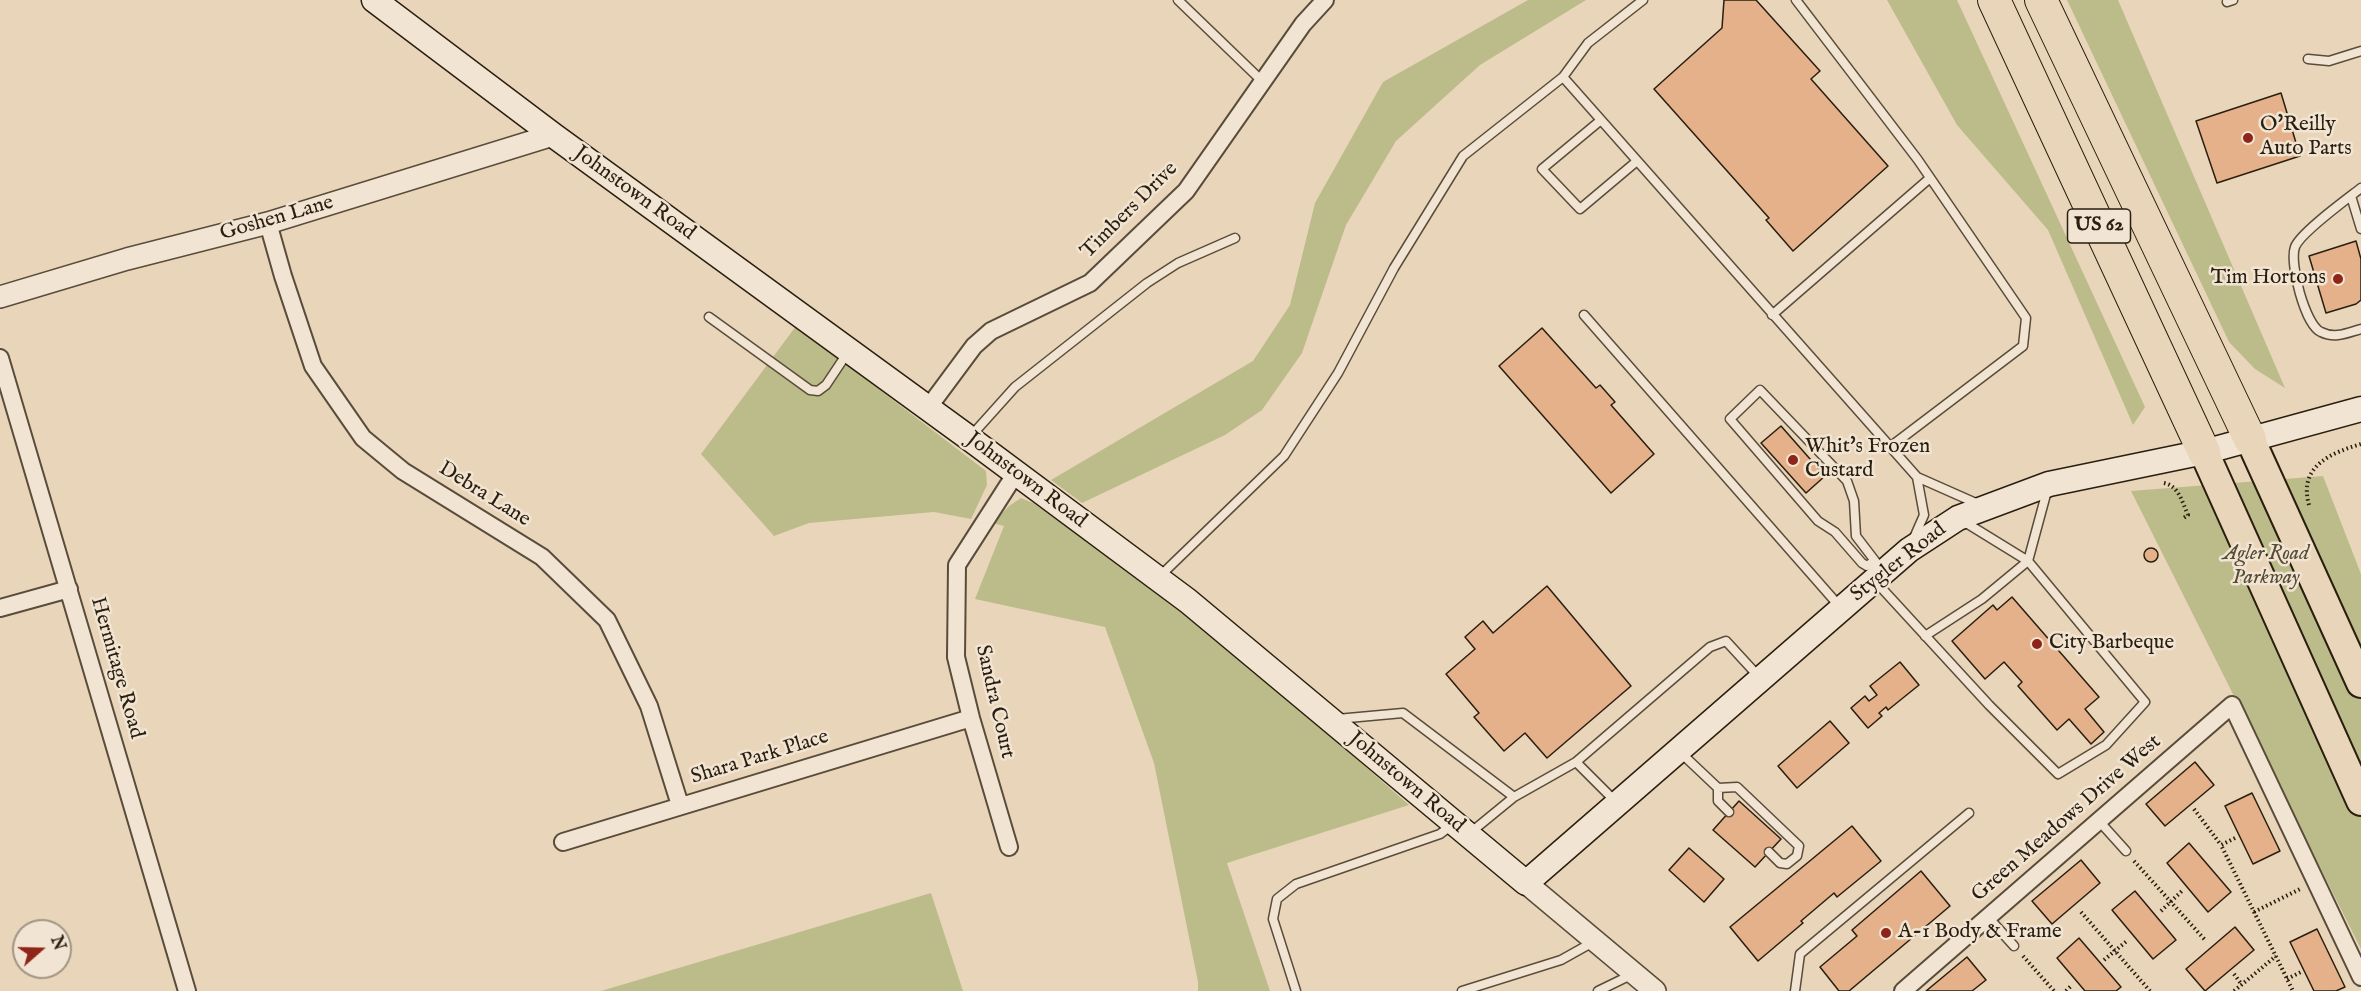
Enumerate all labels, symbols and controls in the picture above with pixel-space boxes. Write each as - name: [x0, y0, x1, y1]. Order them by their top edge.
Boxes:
- place label: O'Reilly Auto Parts: [2260, 113, 2352, 163]
- marker: O'Reilly Auto Parts: [2241, 131, 2255, 145]
- street label: Johnstown Road: [568, 141, 700, 247]
- street label: Timbers Drive: [1076, 157, 1184, 265]
- street label: Goshen Lane: [217, 191, 337, 247]
- road number: US 62: [2068, 209, 2130, 243]
- place label: Tim Hortons: [2211, 266, 2326, 292]
- marker: Tim Hortons: [2331, 272, 2345, 286]
- street label: Johnstown Road: [961, 428, 1091, 534]
- place label: Whit's Frozen Custard: [1805, 435, 1930, 485]
- marker: Whit's Frozen Custard: [1786, 453, 1800, 467]
- street label: Debra Lane: [433, 457, 535, 533]
- street label: Stygler Road: [1846, 518, 1952, 608]
- park label: Agler Road Parkway: [2223, 542, 2309, 592]
- street label: Hermitage Road: [84, 594, 148, 742]
- place label: City Barbeque: [2049, 631, 2174, 657]
- marker: City Barbeque: [2030, 637, 2044, 651]
- street label: Sandra Court: [969, 643, 1019, 761]
- street label: Shara Park Place: [688, 725, 832, 791]
- street label: Johnstown Road: [1343, 727, 1469, 839]
- street label: Green Meadows Drive West: [1967, 730, 2167, 908]
- north arrow: [12, 919, 72, 979]
- place label: A-1 Body & Frame: [1898, 920, 2062, 946]
- marker: A-1 Body & Frame: [1879, 926, 1893, 940]
- text: N: [45, 934, 69, 953]

